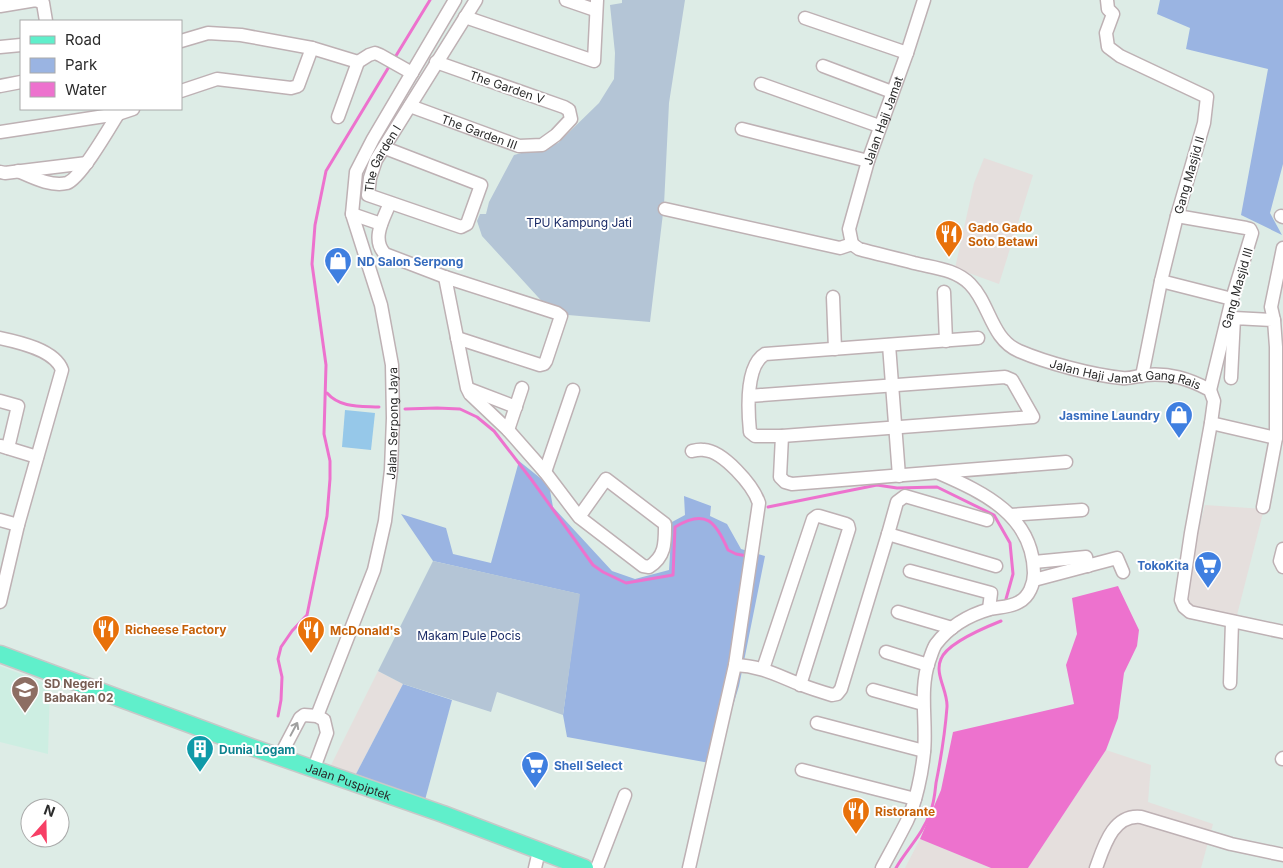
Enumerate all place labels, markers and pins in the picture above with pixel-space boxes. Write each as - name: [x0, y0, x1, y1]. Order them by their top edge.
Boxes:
- restaurant icon: Gado Gado Soto Betawi: [934, 219, 964, 258]
- place label: Gado Gado Soto Betawi: [968, 220, 1038, 249]
- shop icon: ND Salon Serpong: [323, 246, 353, 285]
- place label: ND Salon Serpong: [357, 254, 463, 269]
- shop icon: Jasmine Laundry: [1164, 400, 1194, 439]
- place label: Jasmine Laundry: [1059, 408, 1161, 423]
- supermarket icon: TokoKita: [1193, 550, 1223, 589]
- place label: TokoKita: [1137, 558, 1189, 573]
- restaurant icon: Richeese Factory: [91, 614, 121, 653]
- restaurant icon: McDonald's: [296, 615, 326, 654]
- place label: Richeese Factory: [125, 622, 227, 637]
- place label: McDonald's: [330, 623, 400, 638]
- school or university icon: SD Negeri Babakan 02: [10, 675, 40, 714]
- place label: SD Negeri Babakan 02: [44, 676, 113, 705]
- building icon: Dunia Logam: [185, 734, 215, 773]
- place label: Dunia Logam: [219, 742, 295, 757]
- supermarket icon: Shell Select: [520, 750, 550, 789]
- place label: Shell Select: [554, 758, 623, 773]
- restaurant icon: Ristorante: [841, 796, 871, 835]
- place label: Ristorante: [875, 804, 935, 819]

